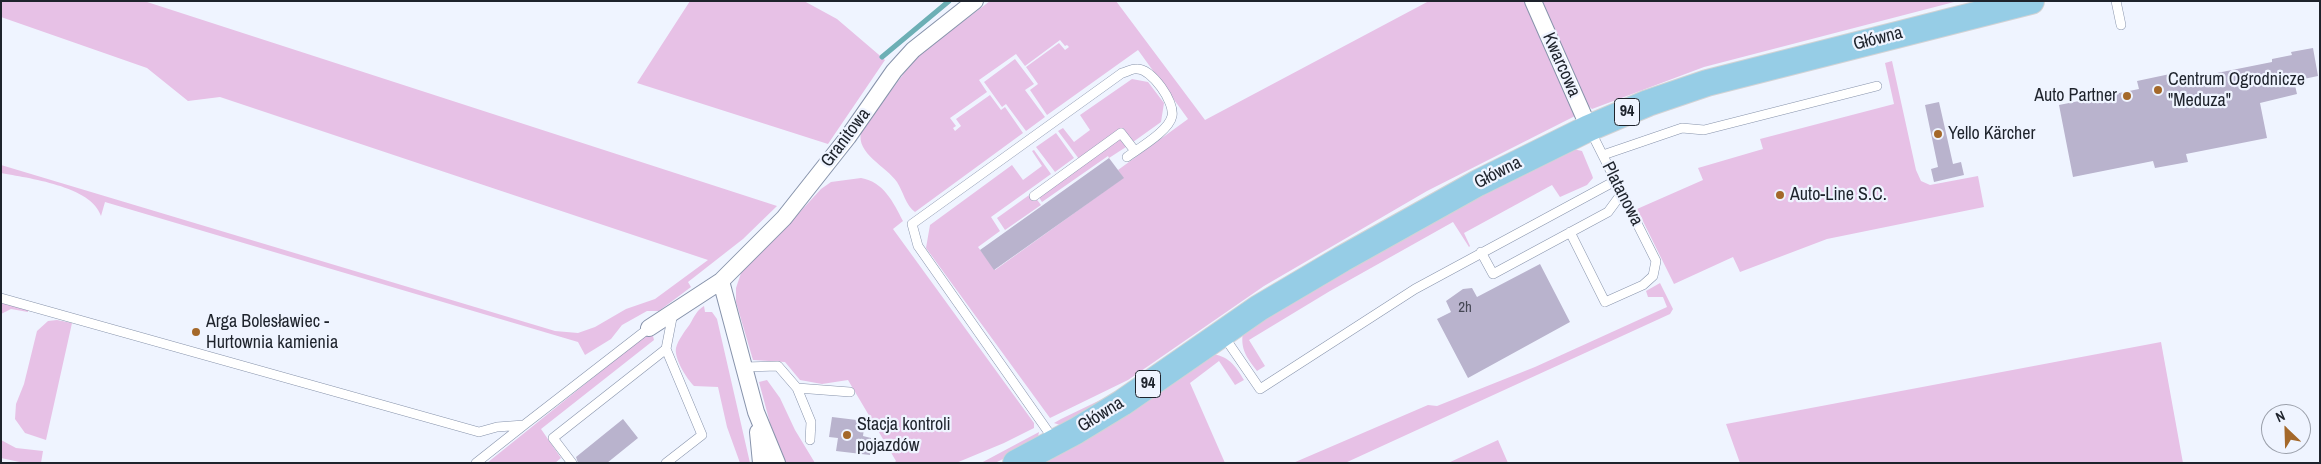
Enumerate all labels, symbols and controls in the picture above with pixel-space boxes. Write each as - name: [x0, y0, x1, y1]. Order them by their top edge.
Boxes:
- street label: Główna: [1851, 22, 1905, 56]
- street label: Kwarcowa: [1537, 30, 1585, 100]
- place label: Centrum Ogrodnicze "Meduza": [2168, 69, 2305, 112]
- marker: Centrum Ogrodnicze "Meduza": [2152, 84, 2164, 96]
- place label: Auto Partner: [2034, 85, 2117, 107]
- marker: Auto Partner: [2121, 90, 2133, 102]
- road number: 94: [1614, 98, 1640, 125]
- street label: Granitowa: [817, 104, 875, 172]
- place label: Yello Kärcher: [1948, 123, 2035, 145]
- marker: Yello Kärcher: [1932, 128, 1944, 140]
- street label: Główna: [1471, 152, 1525, 194]
- street label: Platanowa: [1597, 158, 1647, 230]
- place label: Auto-Line S.C.: [1790, 184, 1887, 206]
- marker: Auto-Line S.C.: [1774, 189, 1786, 201]
- house number: 2h: [1458, 299, 1472, 317]
- place label: Arga Bolesławiec - Hurtownia kamienia: [206, 311, 338, 354]
- marker: Arga Bolesławiec - Hurtownia kamienia: [190, 326, 202, 338]
- road number: 94: [1136, 370, 1160, 398]
- street label: Główna: [1074, 393, 1128, 437]
- north arrow: [2261, 404, 2311, 454]
- text: N: [2273, 406, 2288, 426]
- place label: Stacja kontroli pojazdów: [857, 414, 951, 456]
- marker: Stacja kontroli pojazdów: [841, 429, 853, 441]

